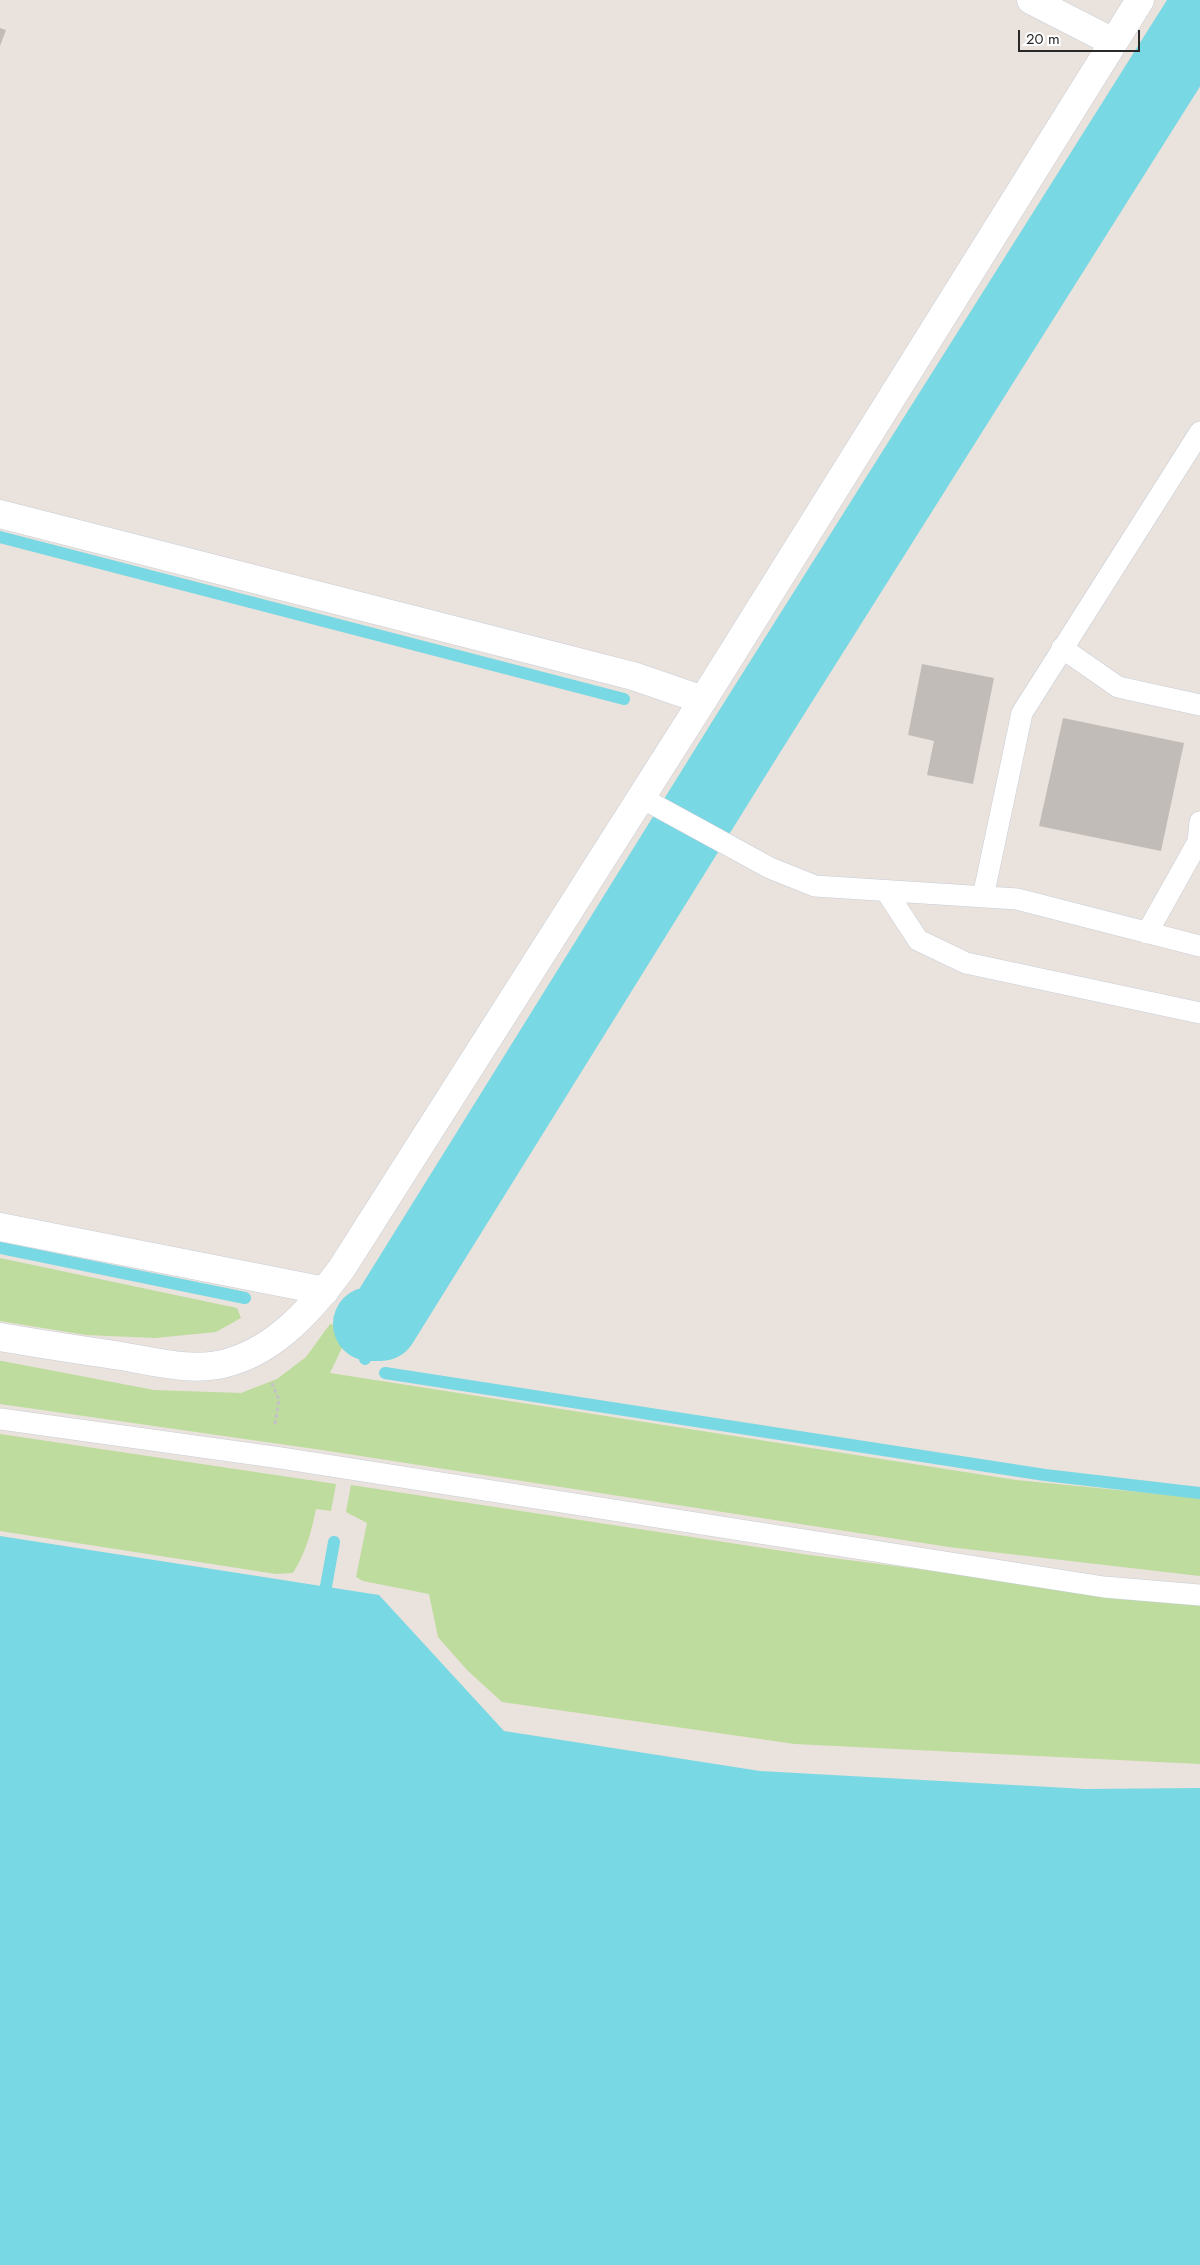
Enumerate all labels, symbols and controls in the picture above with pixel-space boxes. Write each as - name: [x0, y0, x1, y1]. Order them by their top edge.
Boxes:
- scale bar: [1020, 20, 1142, 52]
- text: 20 m: [1026, 28, 1060, 50]

